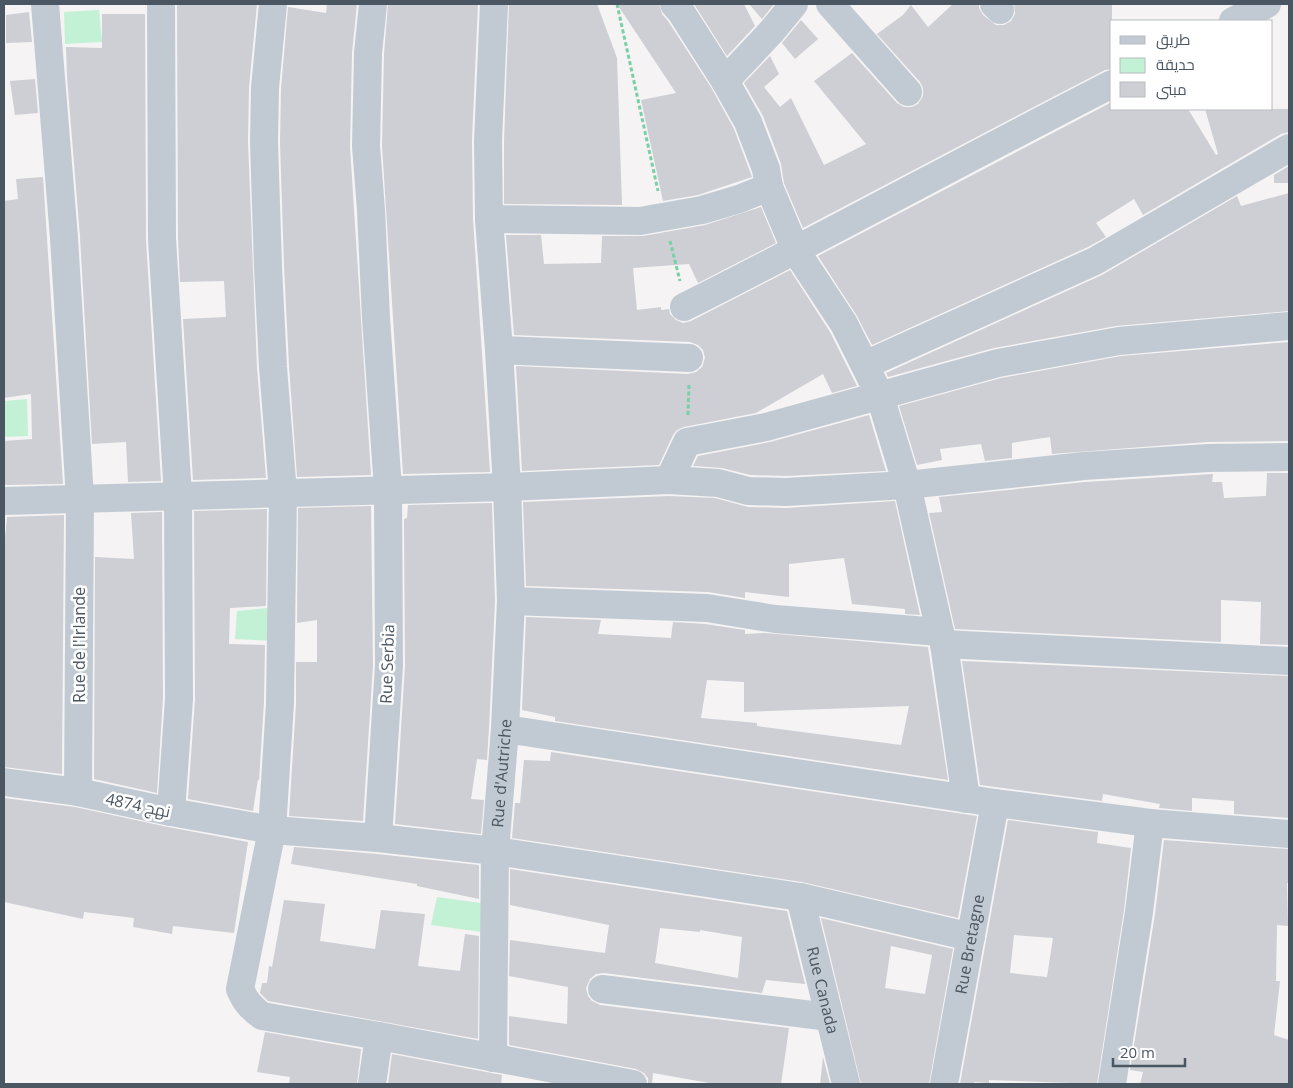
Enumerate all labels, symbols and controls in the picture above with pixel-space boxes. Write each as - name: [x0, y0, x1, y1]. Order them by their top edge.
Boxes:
- legend: [1110, 20, 1273, 110]
- text: طريق: [1156, 29, 1190, 50]
- text: حديقة: [1156, 54, 1195, 74]
- text: مبنى: [1156, 79, 1187, 100]
- street label: Rue de l'Irlande: [68, 587, 90, 703]
- street label: Rue Serbia: [375, 624, 399, 704]
- street label: Rue d'Autriche: [486, 718, 516, 828]
- street label: نهج 4874: [103, 787, 172, 824]
- street label: Rue Bretagne: [950, 893, 989, 996]
- street label: Rue Canada: [802, 944, 844, 1036]
- scale bar: [1113, 1036, 1186, 1068]
- text: 20 m: [1120, 1042, 1155, 1062]

